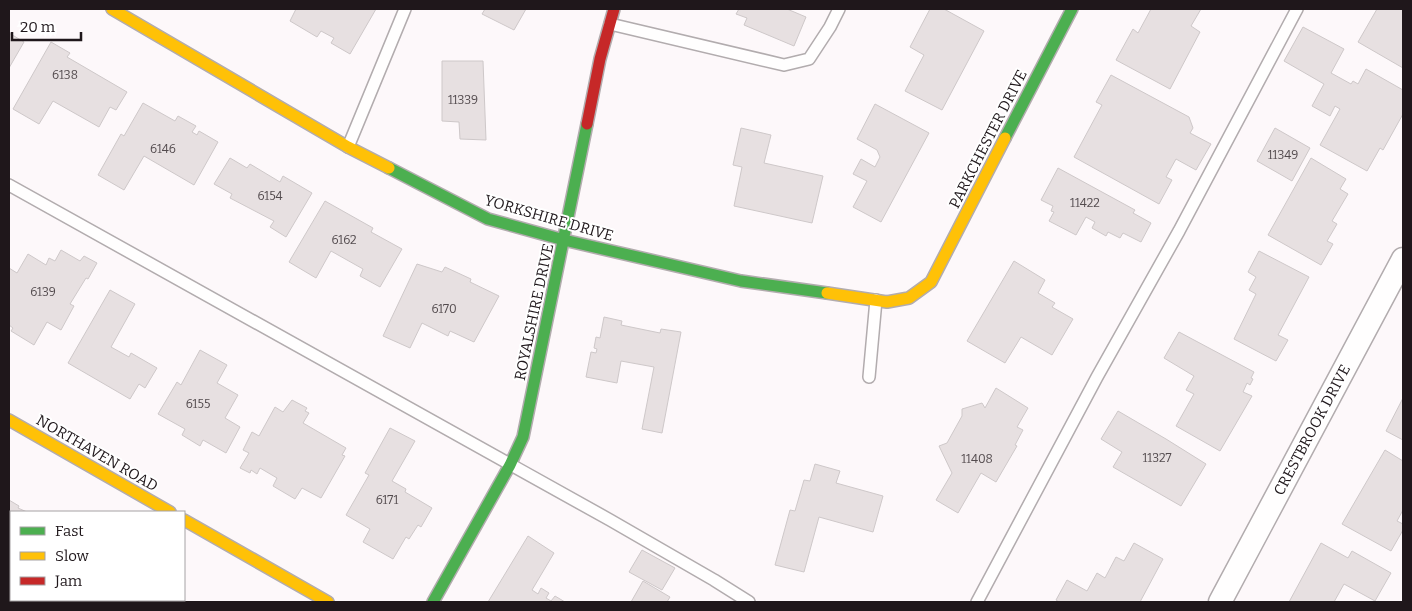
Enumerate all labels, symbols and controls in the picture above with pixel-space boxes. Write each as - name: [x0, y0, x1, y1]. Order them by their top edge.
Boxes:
- scale bar: [12, 10, 81, 42]
- text: 20 m: [20, 18, 56, 36]
- street label: PARKCHESTER DRIVE: [945, 67, 1031, 211]
- house number: 6138: [52, 68, 78, 82]
- house number: 11339: [448, 93, 478, 107]
- house number: 6146: [150, 142, 176, 156]
- house number: 11349: [1268, 148, 1298, 162]
- house number: 6154: [257, 189, 283, 203]
- street label: YORKSHIRE DRIVE: [482, 191, 616, 245]
- house number: 11422: [1070, 196, 1100, 210]
- house number: 6162: [331, 233, 357, 247]
- street label: ROYALSHIRE DRIVE: [511, 242, 557, 382]
- house number: 6139: [30, 285, 56, 299]
- house number: 6170: [431, 302, 457, 316]
- street label: CRESTBROOK DRIVE: [1270, 361, 1354, 499]
- house number: 6155: [186, 397, 210, 411]
- street label: NORTHAVEN ROAD: [33, 411, 161, 495]
- house number: 11327: [1142, 451, 1172, 465]
- house number: 11408: [961, 452, 993, 466]
- house number: 6171: [376, 493, 398, 507]
- legend: [10, 511, 185, 601]
- text: Fast: [55, 522, 84, 540]
- text: Slow: [55, 547, 90, 565]
- text: Jam: [54, 572, 83, 590]

